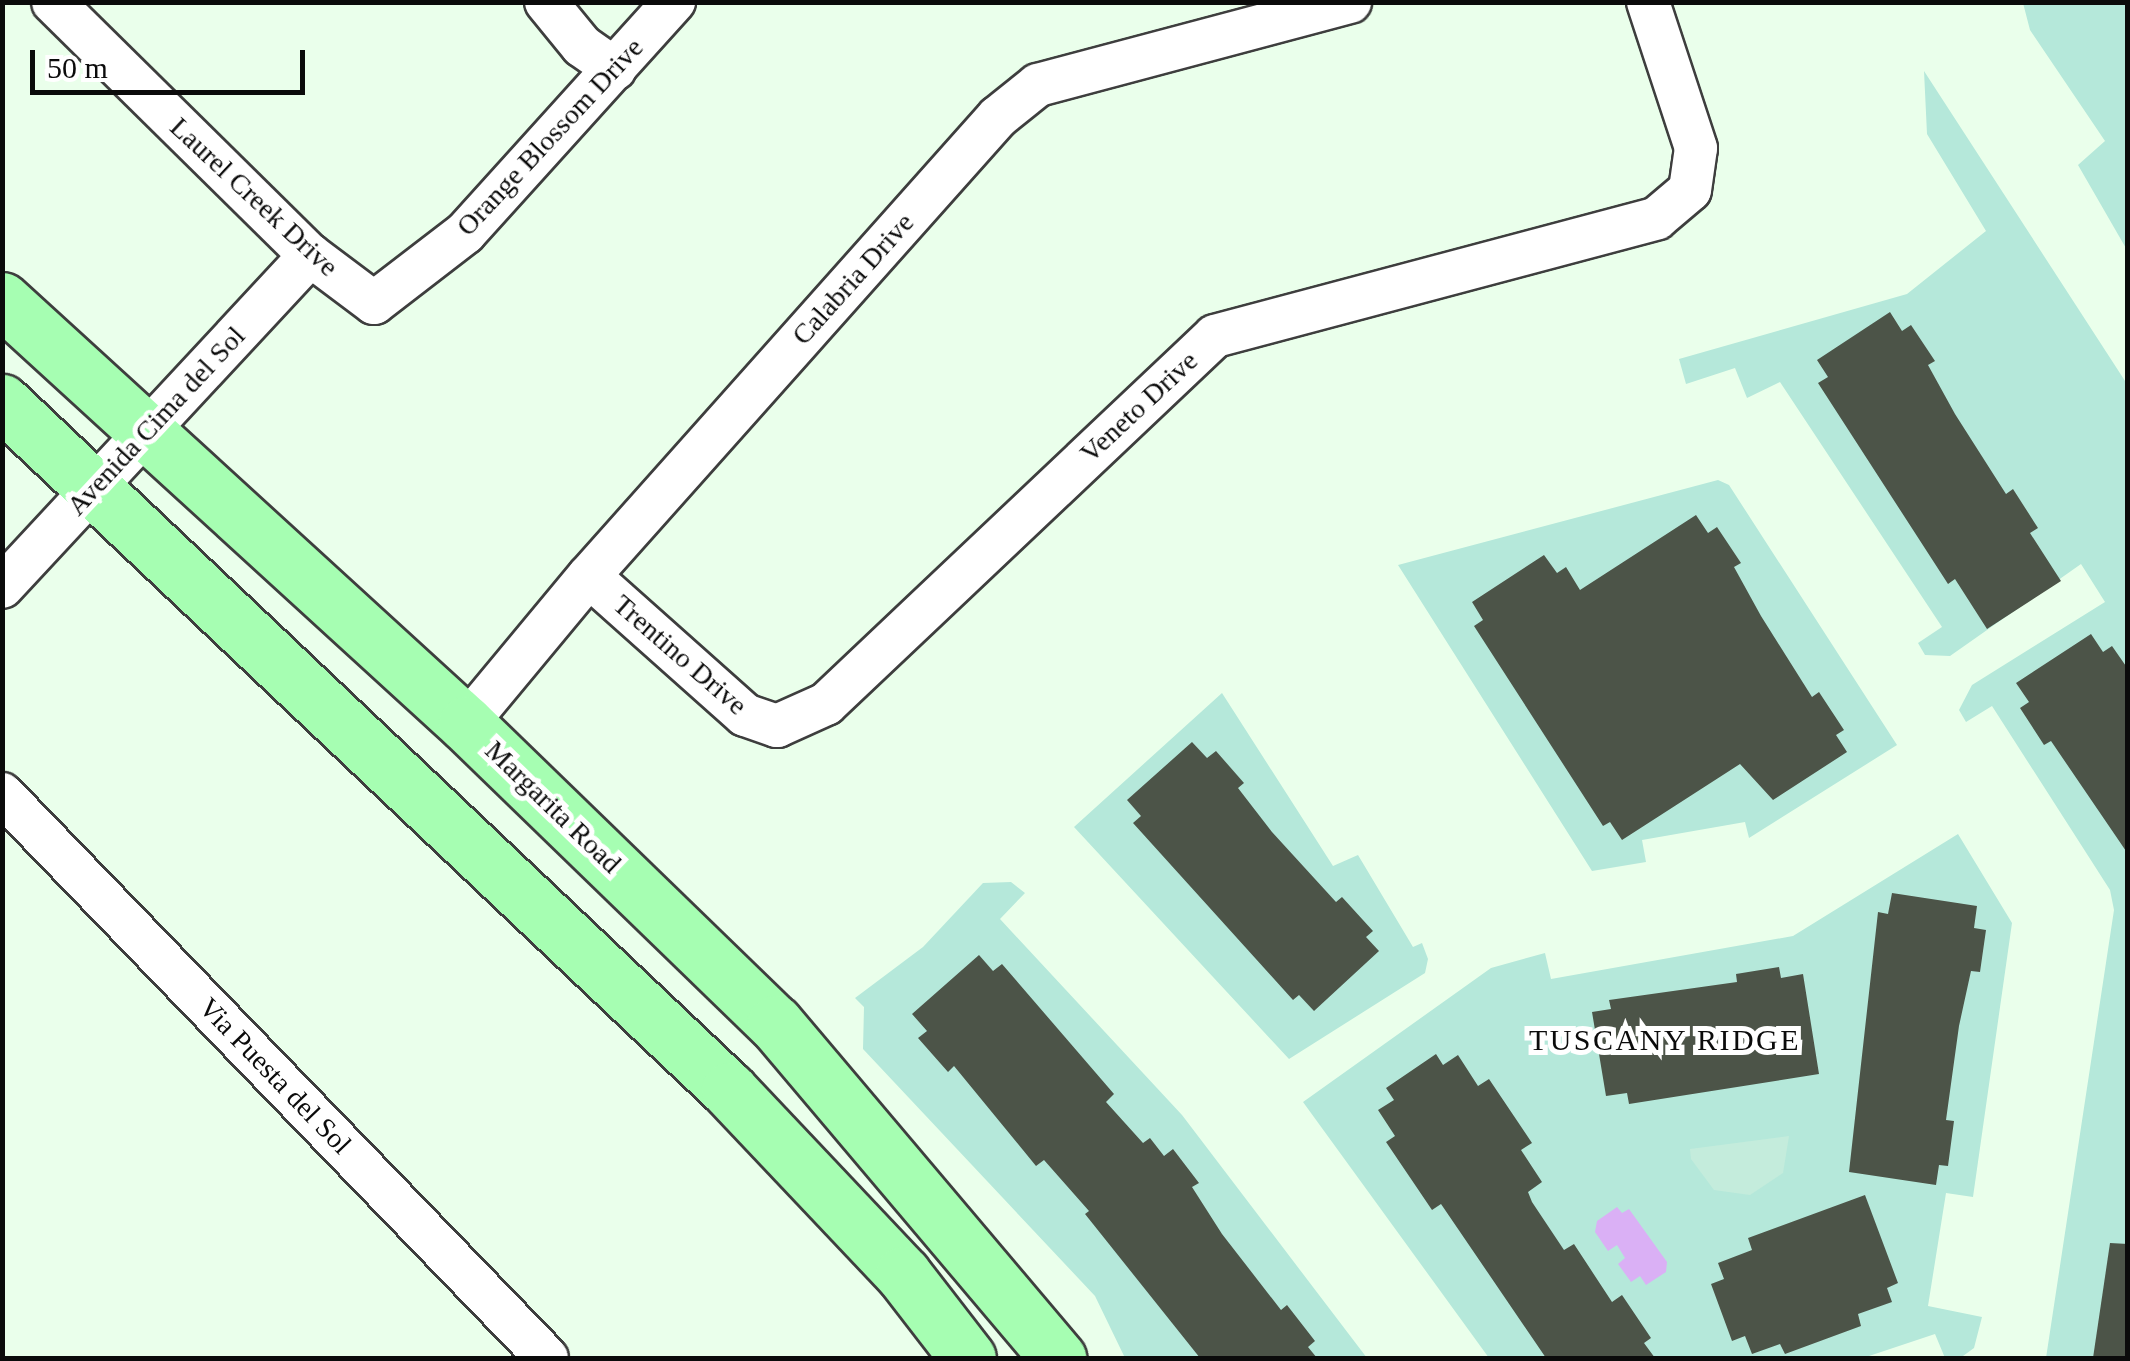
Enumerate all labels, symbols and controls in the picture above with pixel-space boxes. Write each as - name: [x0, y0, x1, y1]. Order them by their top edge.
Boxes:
- scale bar: [35, 30, 310, 92]
- street label: Orange Blossom Drive: [450, 31, 650, 243]
- text: 50 m: [47, 51, 108, 84]
- street label: Laurel Creek Drive: [163, 110, 345, 284]
- street label: Calabria Drive: [785, 206, 921, 352]
- street label: Avenida Cima del Sol: [60, 320, 252, 522]
- street label: Veneto Drive: [1073, 344, 1205, 470]
- street label: Trentino Drive: [606, 588, 754, 722]
- street label: Margarita Road: [478, 734, 628, 880]
- street label: Via Puesta del Sol: [192, 991, 358, 1161]
- district label: TUSCANY RIDGE: [1528, 1022, 1802, 1058]

